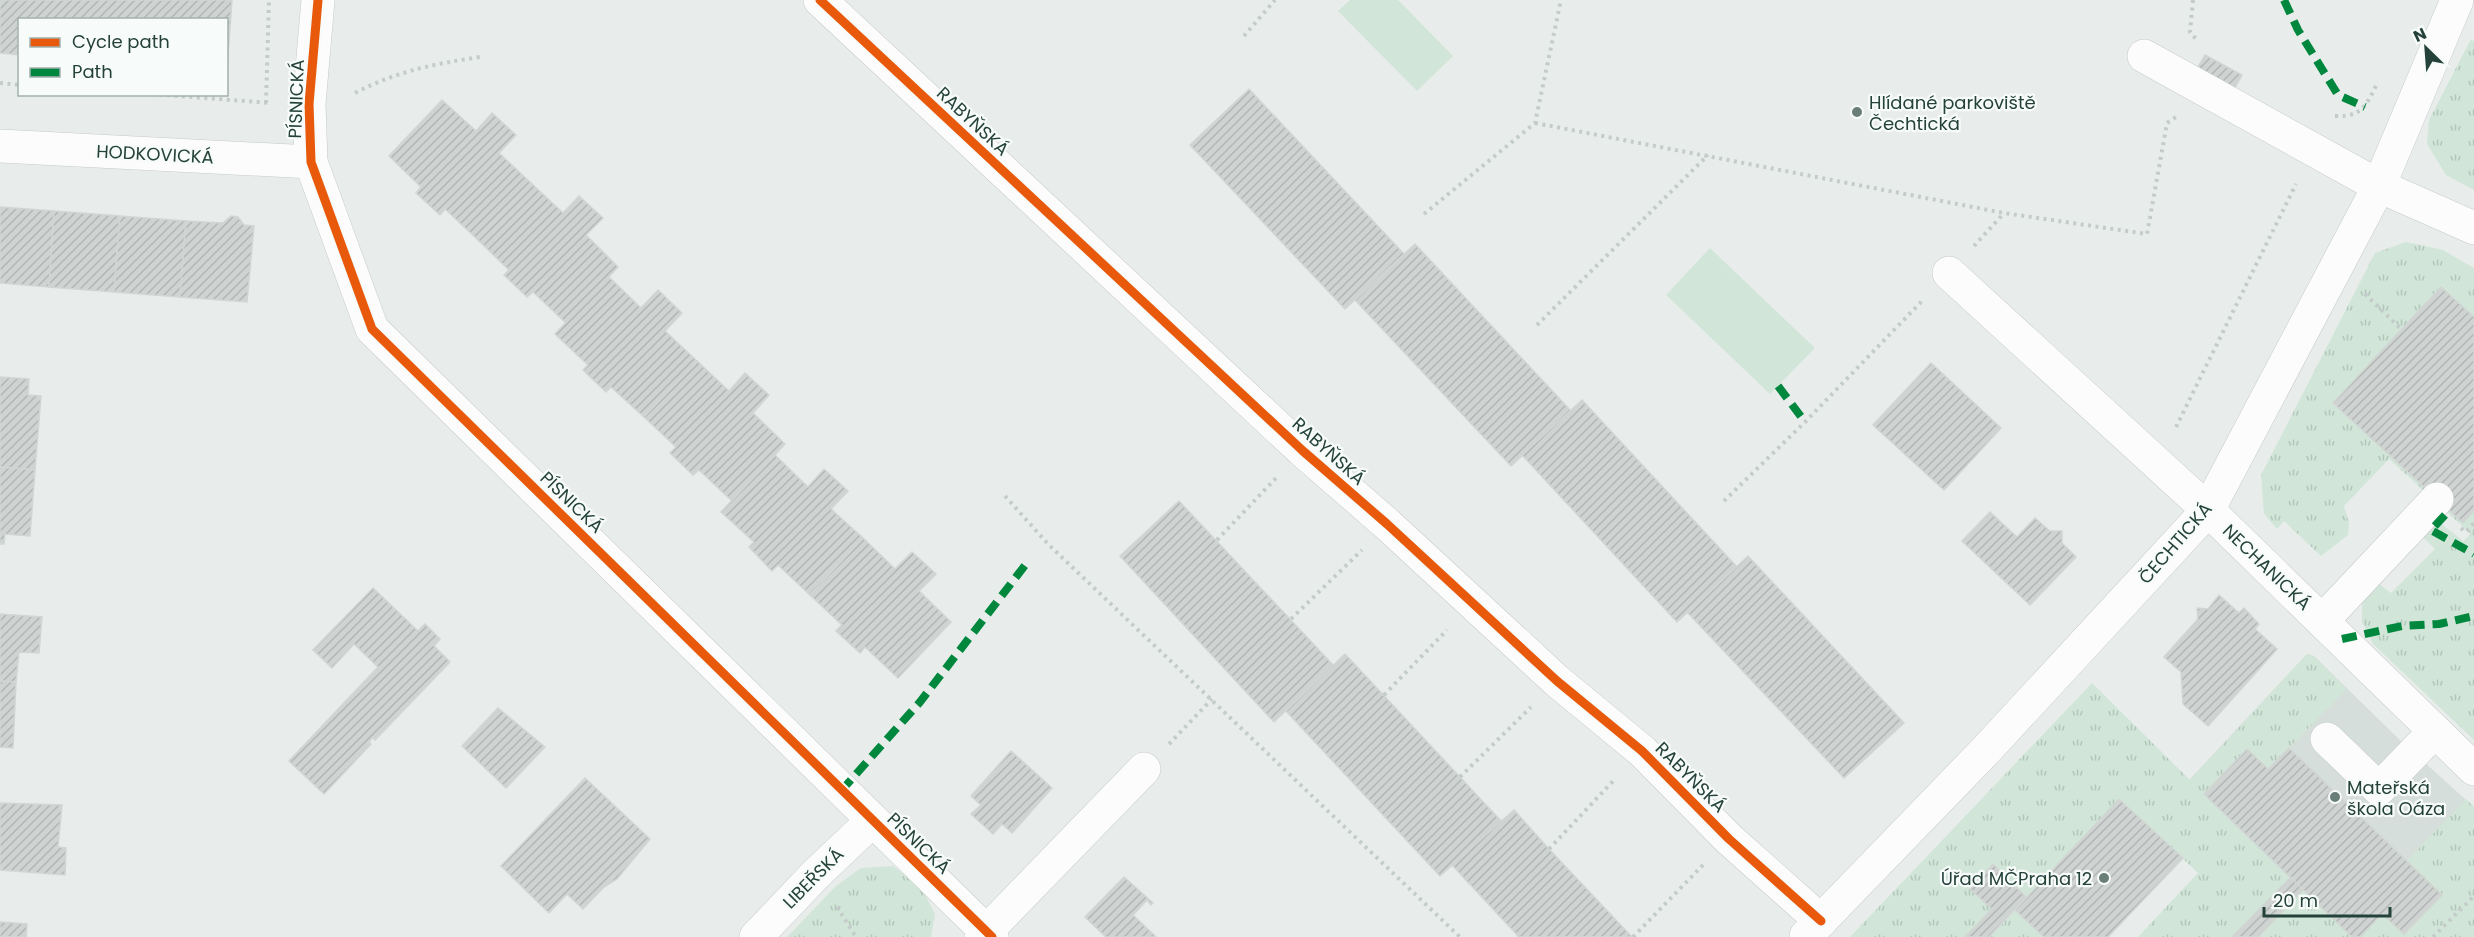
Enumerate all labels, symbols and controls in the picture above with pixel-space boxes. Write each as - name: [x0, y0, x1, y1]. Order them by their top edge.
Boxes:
- legend: [18, 18, 228, 96]
- north arrow: [2396, 18, 2456, 78]
- text: N: [2410, 22, 2430, 48]
- text: Cycle path: [72, 29, 170, 54]
- text: Path: [72, 59, 113, 84]
- street label: PÍSNICKÁ: [282, 59, 310, 139]
- street label: RABYŇSKÁ: [931, 81, 1015, 161]
- place label: Hlídané parkoviště Čechtická: [1869, 90, 2036, 136]
- marker: Hlídané parkoviště Čechtická: [1850, 105, 1864, 119]
- street label: HODKOVICKÁ: [96, 138, 214, 170]
- street label: RABYŇSKÁ: [1287, 411, 1371, 491]
- street label: PÍSNICKÁ: [535, 465, 609, 539]
- street label: ČECHTICKÁ: [2133, 497, 2217, 589]
- street label: NECHANICKÁ: [2217, 518, 2317, 616]
- street label: RABYŇSKÁ: [1650, 736, 1732, 818]
- place label: Mateřská škola Oáza: [2347, 775, 2445, 821]
- marker: Mateřská škola Oáza: [2328, 790, 2342, 804]
- street label: PÍSNICKÁ: [882, 806, 956, 880]
- street label: LIBEŘSKÁ: [777, 842, 849, 914]
- place label: Úřad MČPraha 12: [1941, 866, 2092, 891]
- marker: Úřad MČPraha 12: [2097, 871, 2111, 885]
- scale bar: [2264, 880, 2390, 918]
- text: 20 m: [2273, 888, 2318, 913]

